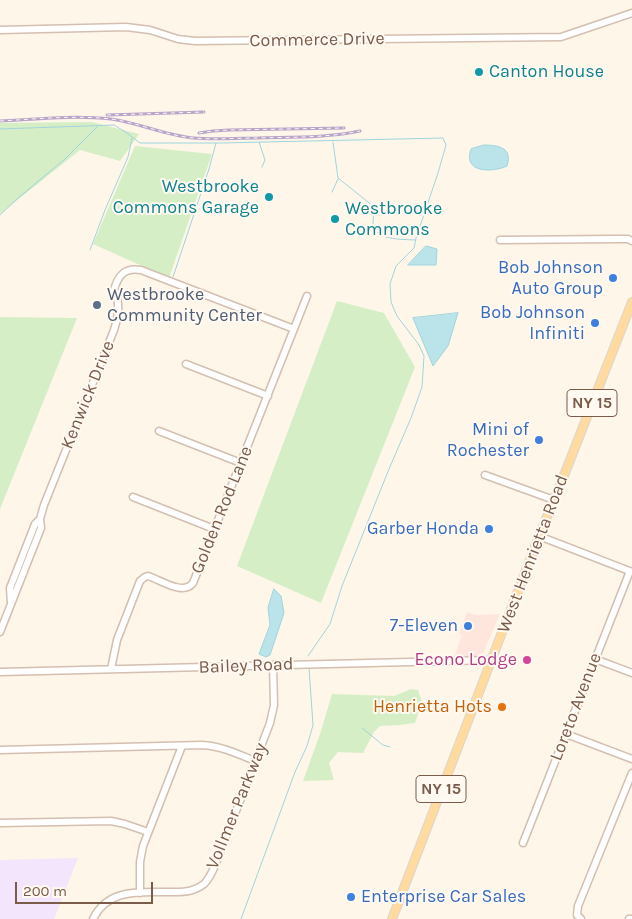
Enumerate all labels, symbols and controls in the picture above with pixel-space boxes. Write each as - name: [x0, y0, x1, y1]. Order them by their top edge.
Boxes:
- street label: Commerce Drive: [249, 28, 385, 52]
- place label: Canton House: [489, 61, 604, 83]
- marker: Canton House: [473, 66, 485, 78]
- place label: Westbrooke Commons Garage: [113, 176, 259, 218]
- marker: Westbrooke Commons Garage: [263, 191, 275, 203]
- place label: Westbrooke Commons: [345, 198, 442, 240]
- marker: Westbrooke Commons: [329, 213, 341, 225]
- place label: Bob Johnson Auto Group: [498, 257, 603, 300]
- marker: Bob Johnson Auto Group: [607, 272, 619, 284]
- place label: Westbrooke Community Center: [107, 284, 262, 326]
- marker: Westbrooke Community Center: [91, 299, 103, 311]
- place label: Bob Johnson Infiniti: [480, 302, 585, 344]
- marker: Bob Johnson Infiniti: [589, 317, 601, 329]
- street label: Kenwick Drive: [56, 338, 120, 452]
- road number: NY 15: [567, 389, 617, 416]
- place label: Mini of Rochester: [447, 419, 529, 462]
- marker: Mini of Rochester: [533, 434, 545, 446]
- street label: Golden Rod Lane: [187, 443, 257, 577]
- street label: West Henrietta Road: [493, 472, 573, 636]
- place label: Garber Honda: [367, 518, 479, 540]
- marker: Garber Honda: [483, 523, 495, 535]
- place label: 7-Eleven: [390, 615, 458, 637]
- marker: 7-Eleven: [462, 620, 474, 632]
- place label: Econo Lodge: [414, 649, 517, 671]
- street label: Loreto Avenue: [545, 650, 607, 764]
- street label: Bailey Road: [198, 654, 294, 678]
- marker: Econo Lodge: [521, 654, 533, 666]
- place label: Henrietta Hots: [373, 696, 492, 718]
- marker: Henrietta Hots: [496, 701, 508, 713]
- street label: Vollmer Parkway: [202, 740, 272, 872]
- road number: NY 15: [416, 776, 466, 802]
- scale bar: [18, 872, 155, 904]
- text: 200 m: [23, 882, 67, 900]
- place label: Enterprise Car Sales: [361, 886, 526, 908]
- marker: Enterprise Car Sales: [345, 891, 357, 903]

